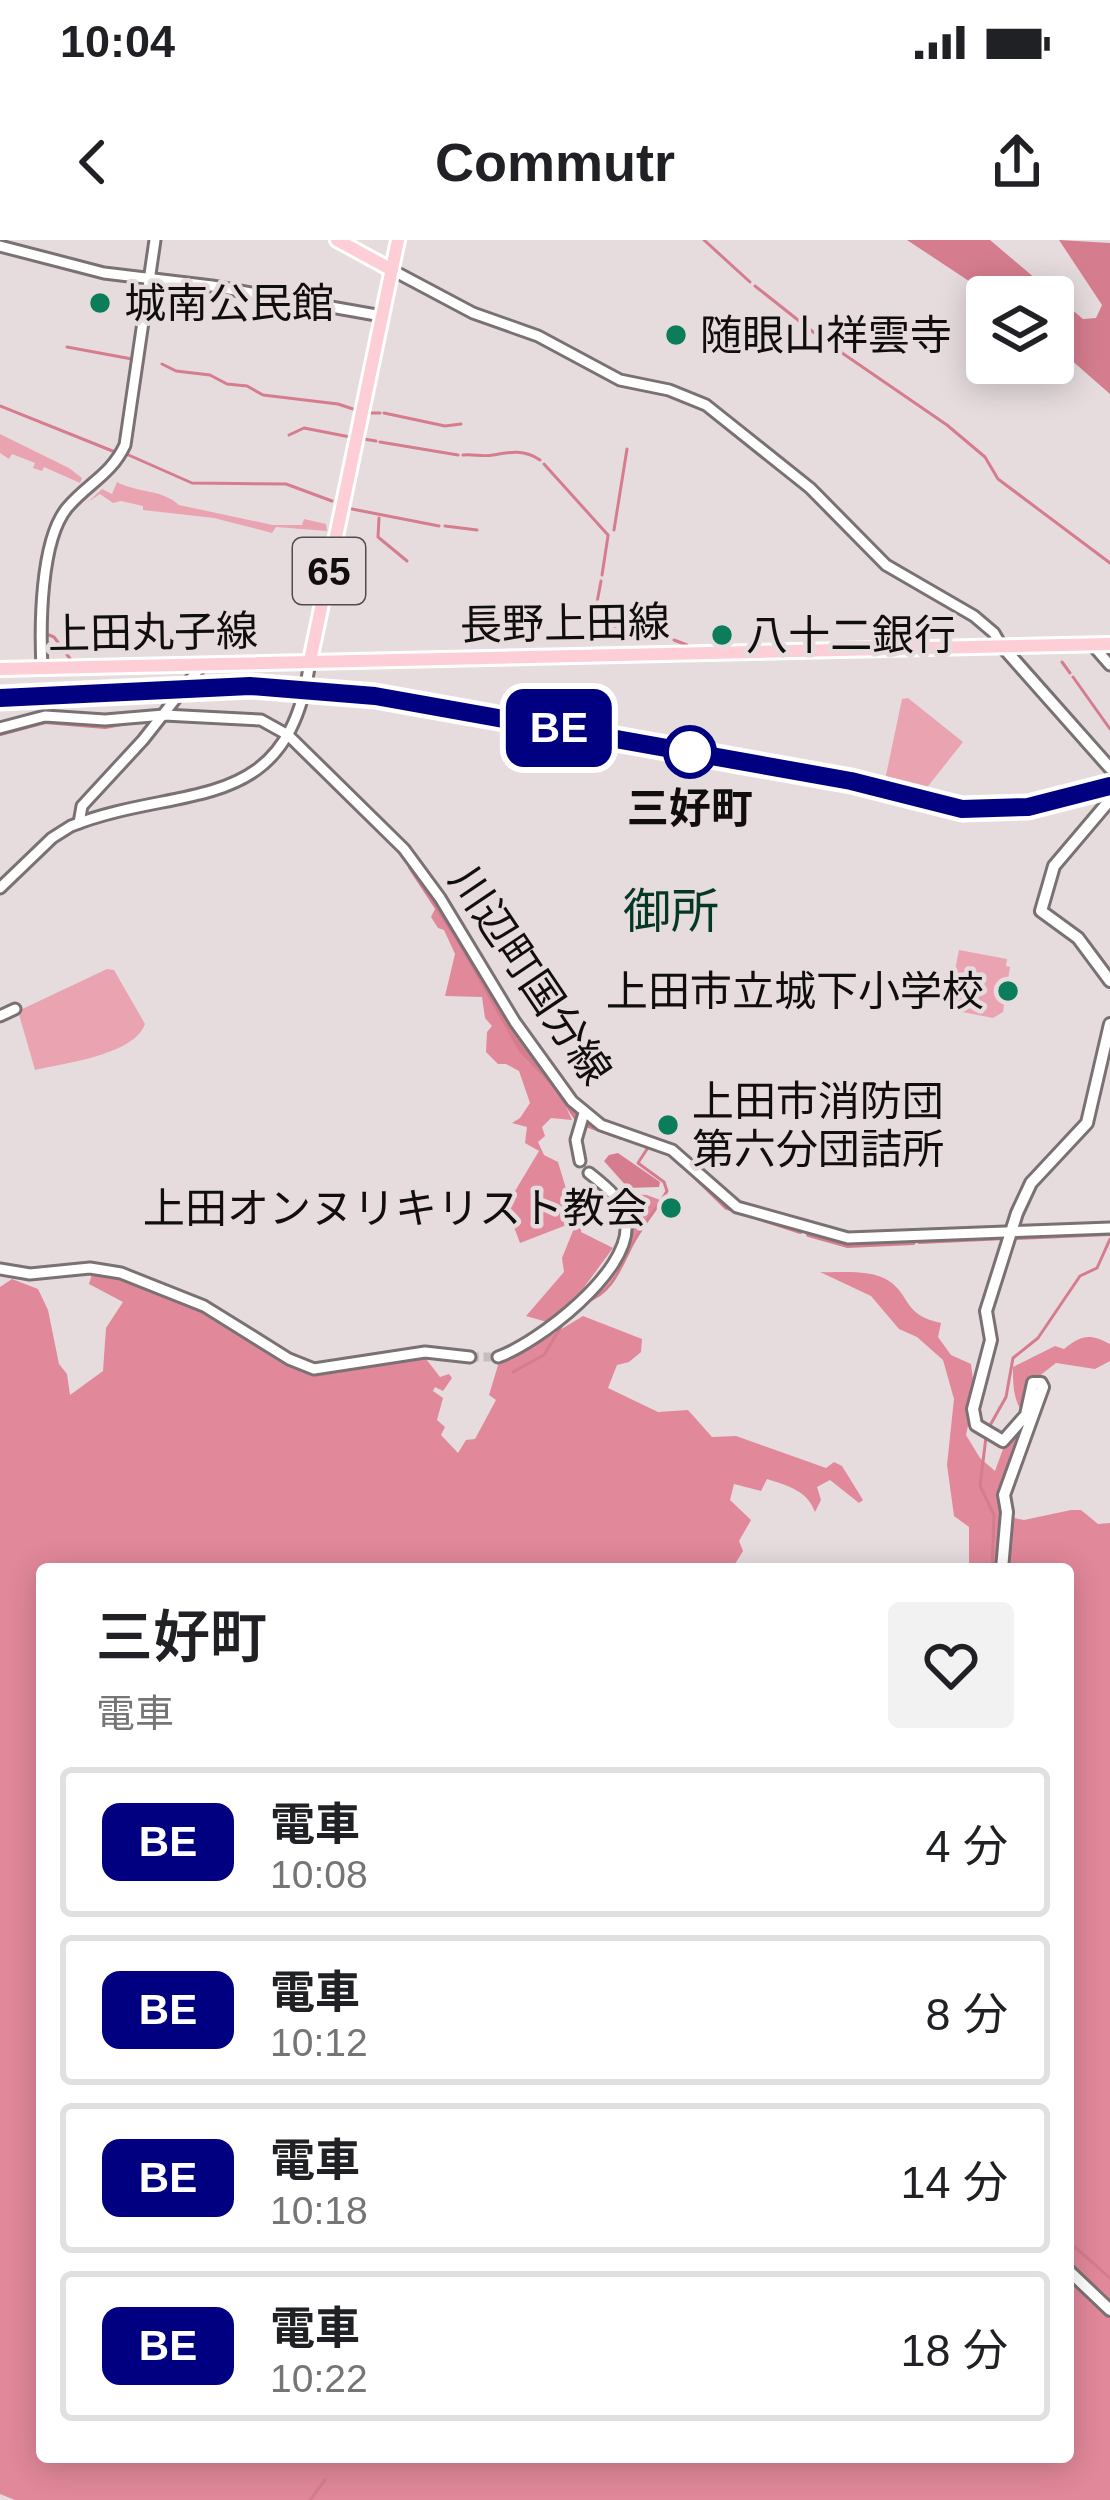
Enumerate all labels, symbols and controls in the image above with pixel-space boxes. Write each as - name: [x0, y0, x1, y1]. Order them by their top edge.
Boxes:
- text: 10:04: [60, 16, 175, 67]
- icon: back: [60, 129, 126, 195]
- icon: share: [984, 129, 1050, 195]
- text: Commutr: [435, 132, 675, 192]
- map controls: [966, 276, 1074, 384]
- button: layers: [966, 276, 1074, 384]
- place label: 城南公民館: [124, 280, 334, 327]
- marker: 城南公民館: [87, 290, 113, 316]
- place label: 随眼山祥雲寺: [700, 312, 952, 359]
- marker: 随眼山祥雲寺: [663, 322, 689, 348]
- road number: 65: [293, 538, 365, 604]
- street label: 長野上田線: [460, 598, 670, 649]
- street label: 上田丸子線: [48, 607, 258, 658]
- place label: 八十二銀行: [746, 612, 956, 659]
- marker: 八十二銀行: [709, 622, 735, 648]
- line badge: BE: [505, 689, 613, 767]
- text: BE: [530, 704, 588, 751]
- marker: 三好町: [665, 727, 715, 777]
- place label: 三好町: [627, 785, 753, 832]
- street label: 川辺町国分線: [441, 858, 621, 1093]
- district label: 御所: [623, 885, 719, 938]
- place label: 上田市立城下小学校: [606, 968, 984, 1015]
- marker: 上田市立城下小学校: [995, 978, 1021, 1004]
- place label: 上田市消防団 第六分団詰所: [692, 1078, 944, 1173]
- marker: 上田市消防団 第六分団詰所: [655, 1112, 681, 1138]
- place label: 上田オンヌリキリスト教会: [143, 1185, 647, 1232]
- marker: 上田オンヌリキリスト教会: [658, 1195, 684, 1221]
- button: heart: [888, 1602, 1014, 1728]
- text: 三好町: [96, 1605, 267, 1669]
- text: 電車: [96, 1692, 174, 1735]
- text: 電車: [270, 1799, 360, 1850]
- text: BE: [139, 1818, 197, 1865]
- text: 4 分: [925, 1821, 1008, 1872]
- text: 10:08: [270, 1853, 368, 1896]
- text: 電車: [270, 1967, 360, 2018]
- text: BE: [139, 1986, 197, 2033]
- text: 8 分: [925, 1989, 1008, 2040]
- text: 10:12: [270, 2021, 368, 2064]
- text: 電車: [270, 2135, 360, 2186]
- text: BE: [139, 2154, 197, 2201]
- text: 14 分: [900, 2157, 1008, 2208]
- text: 10:18: [270, 2189, 368, 2232]
- text: 電車: [270, 2303, 360, 2354]
- text: BE: [139, 2322, 197, 2369]
- text: 18 分: [900, 2325, 1008, 2376]
- text: 10:22: [270, 2357, 368, 2400]

